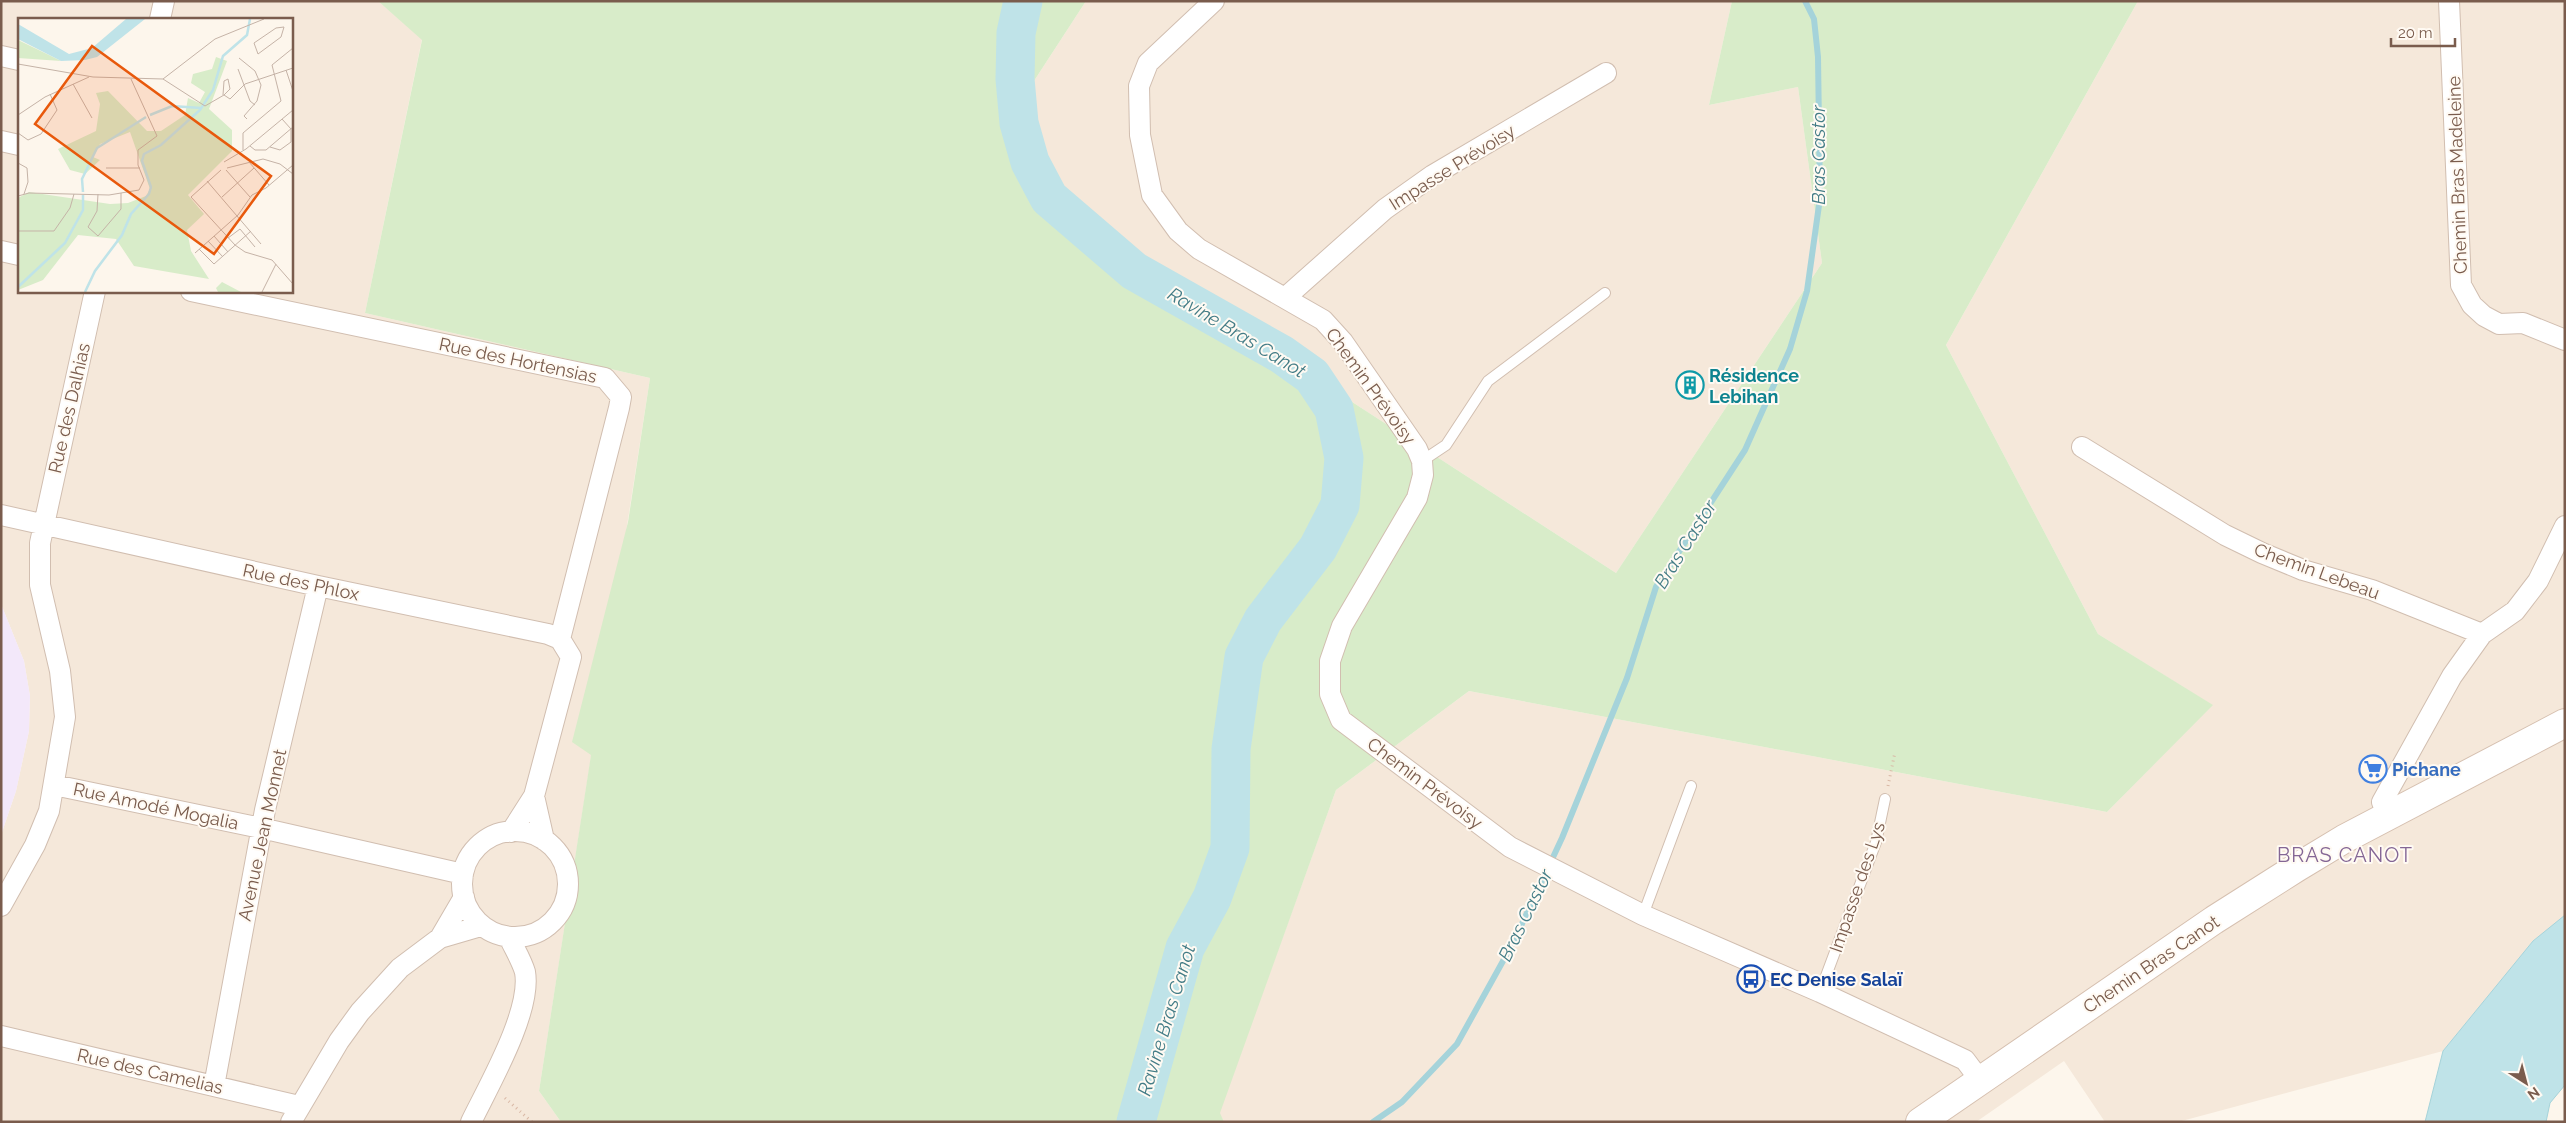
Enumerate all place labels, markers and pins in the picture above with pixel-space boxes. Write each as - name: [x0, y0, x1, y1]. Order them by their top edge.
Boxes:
- place label: Résidence Lebihan: [1709, 365, 1799, 407]
- building icon: Résidence Lebihan: [1675, 370, 1705, 400]
- supermarket icon: Pichane: [2358, 754, 2388, 784]
- place label: Pichane: [2392, 759, 2461, 780]
- bus stop icon: EC Denise Salaï: [1736, 964, 1766, 994]
- place label: EC Denise Salaï: [1770, 969, 1904, 990]

